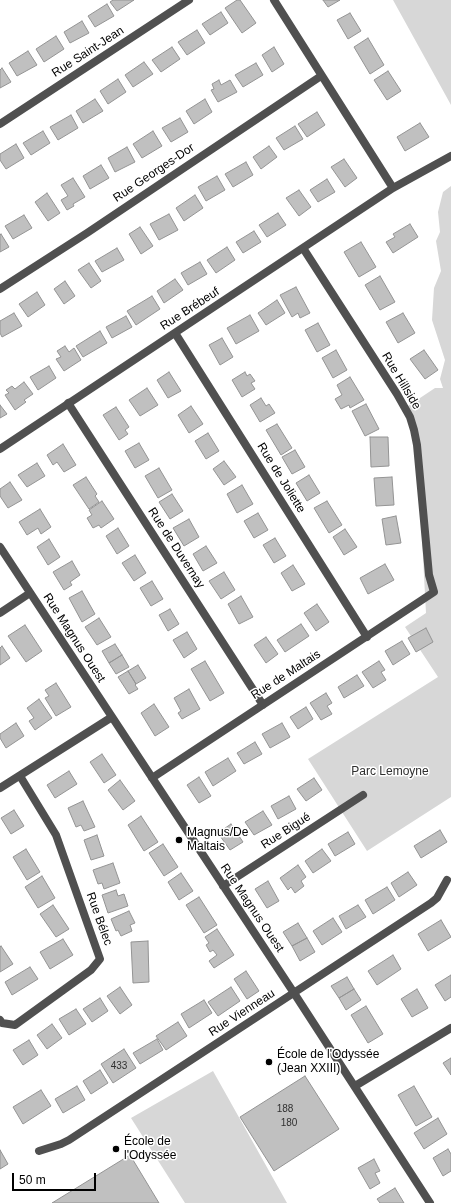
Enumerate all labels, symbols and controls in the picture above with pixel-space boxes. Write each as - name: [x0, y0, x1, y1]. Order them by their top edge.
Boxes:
- street label: Rue Saint-Jean: [49, 23, 127, 81]
- street label: Rue Georges-Dor: [111, 141, 197, 205]
- street label: Rue Brébeuf: [158, 285, 222, 333]
- street label: Rue Hillside: [378, 350, 424, 412]
- street label: Rue de Joliette: [254, 440, 308, 516]
- street label: Rue de Duvernay: [145, 505, 207, 591]
- street label: Rue Magnus Ouest: [40, 591, 108, 685]
- street label: Rue de Maltais: [249, 647, 323, 703]
- park label: Parc Lemoyne: [351, 765, 429, 779]
- street label: Rue Bigué: [259, 810, 313, 852]
- place label: Magnus/De Maltais: [187, 826, 248, 854]
- marker: Magnus/De Maltais: [174, 835, 184, 845]
- street label: Rue Magnus Ouest: [217, 861, 287, 955]
- street label: Rue Bélec: [83, 891, 115, 947]
- street label: Rue Vienneau: [206, 986, 278, 1040]
- place label: École de l'Odyssée (Jean XXIII): [277, 1048, 379, 1076]
- marker: École de l'Odyssée (Jean XXIII): [264, 1057, 274, 1067]
- house number: 433: [111, 1060, 127, 1072]
- house number: 188: [277, 1103, 293, 1115]
- house number: 180: [281, 1117, 297, 1129]
- place label: École de l'Odyssée: [124, 1135, 176, 1163]
- marker: École de l'Odyssée: [111, 1144, 121, 1154]
- scale bar: [14, 1165, 98, 1191]
- text: 50 m: [19, 1173, 46, 1187]

